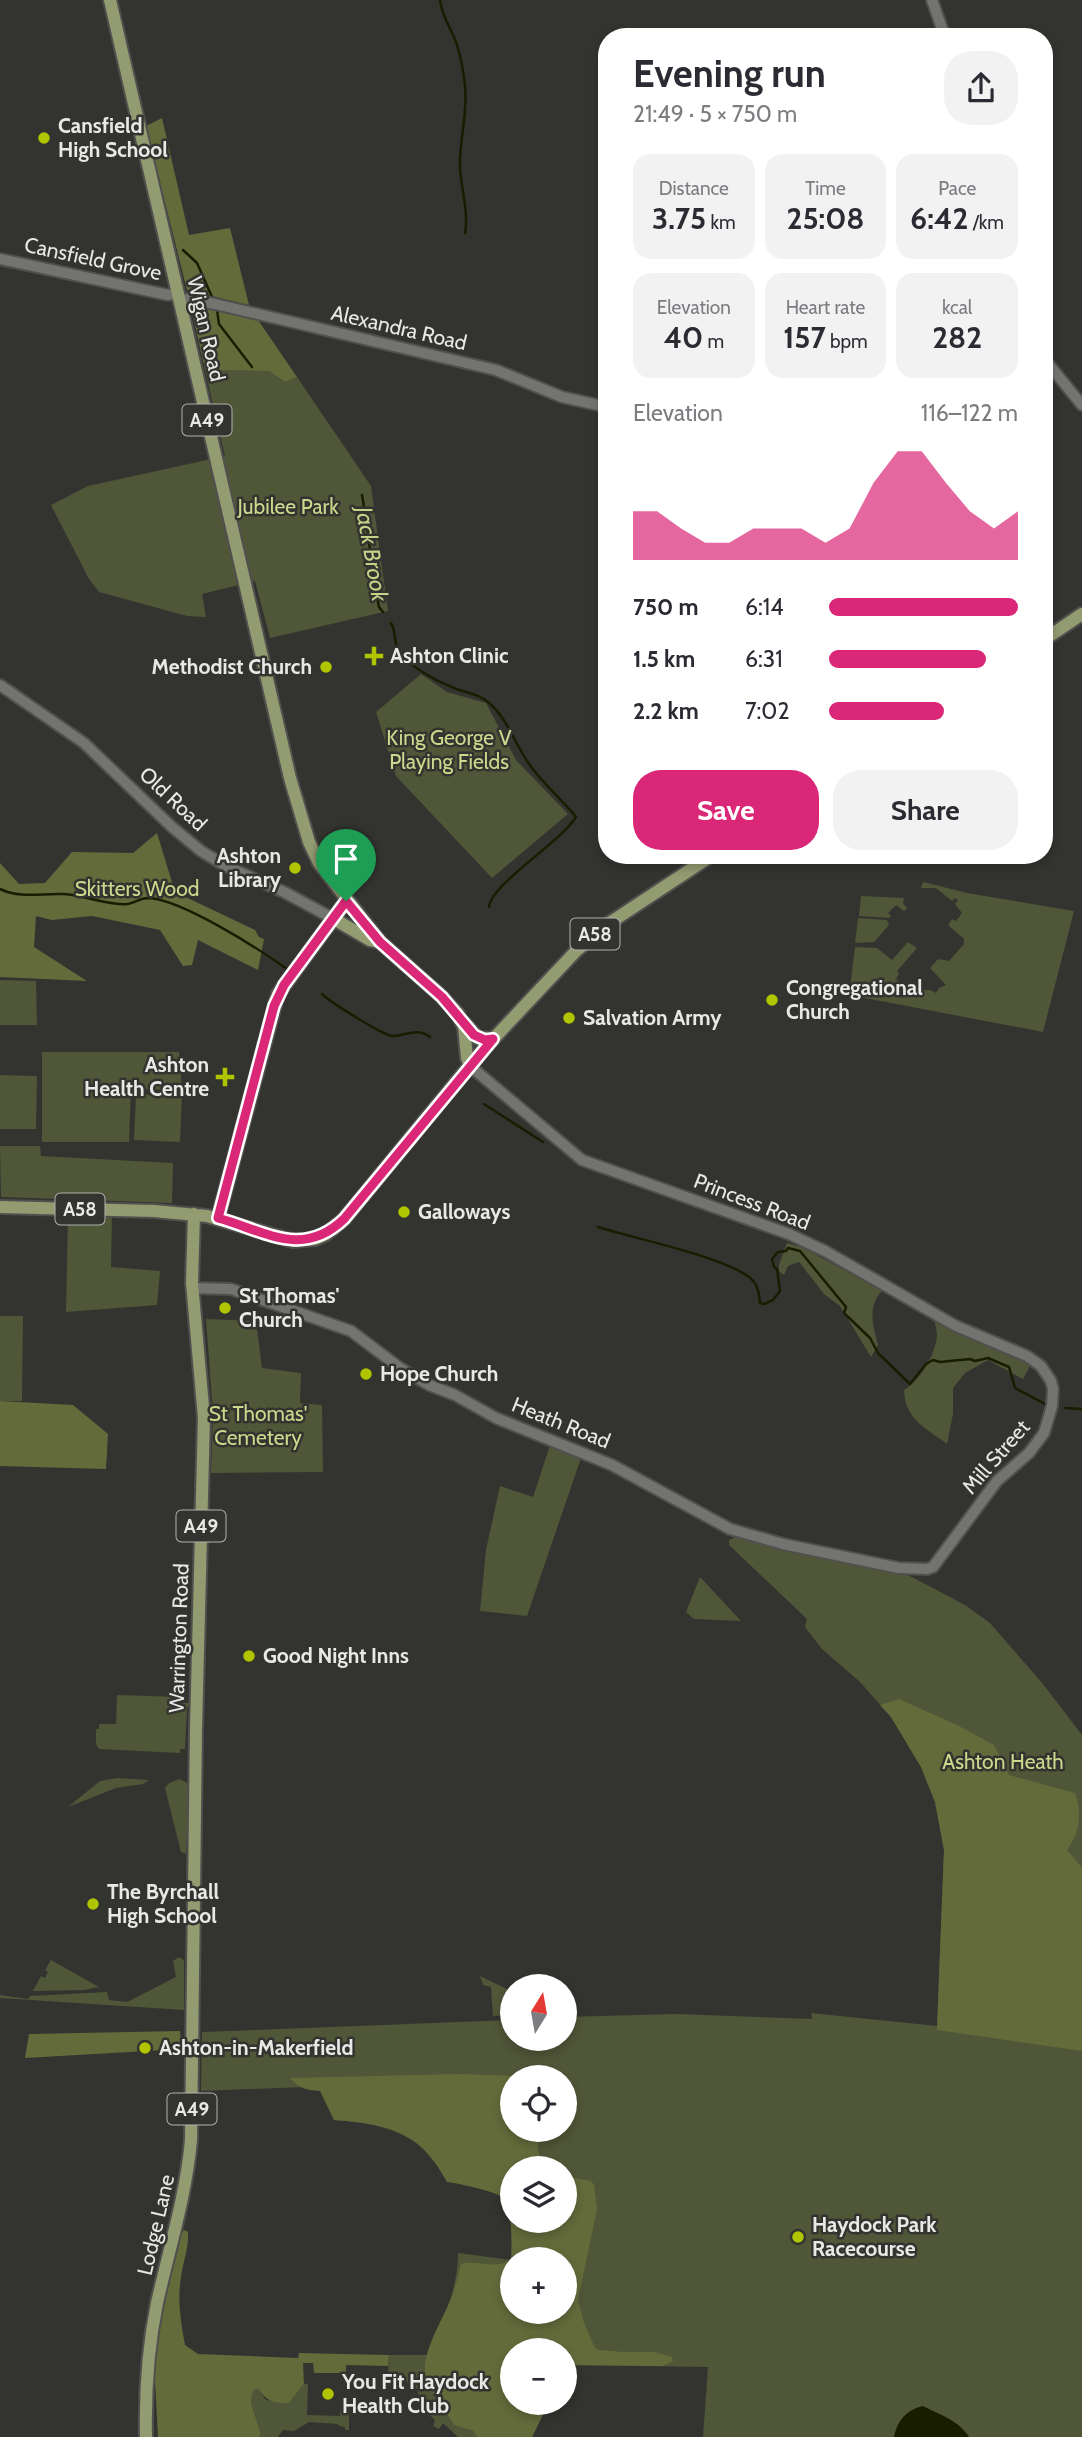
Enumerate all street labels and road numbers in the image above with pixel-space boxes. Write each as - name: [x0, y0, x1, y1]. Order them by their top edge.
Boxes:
- street label: Cansfield Grove: [22, 232, 164, 285]
- street label: Wigan Road: [182, 274, 231, 384]
- street label: Alexandra Road: [329, 300, 469, 355]
- road number: A49: [182, 404, 232, 436]
- street label: Old Road: [135, 761, 212, 836]
- road number: A58: [570, 918, 620, 950]
- street label: Princess Road: [691, 1168, 814, 1235]
- road number: A58: [56, 1194, 104, 1224]
- street label: Heath Road: [508, 1391, 614, 1454]
- street label: Mill Street: [957, 1415, 1035, 1499]
- road number: A49: [176, 1510, 226, 1542]
- street label: Warrington Road: [163, 1563, 194, 1713]
- road number: A49: [168, 2094, 216, 2124]
- street label: Lodge Lane: [132, 2172, 179, 2278]

